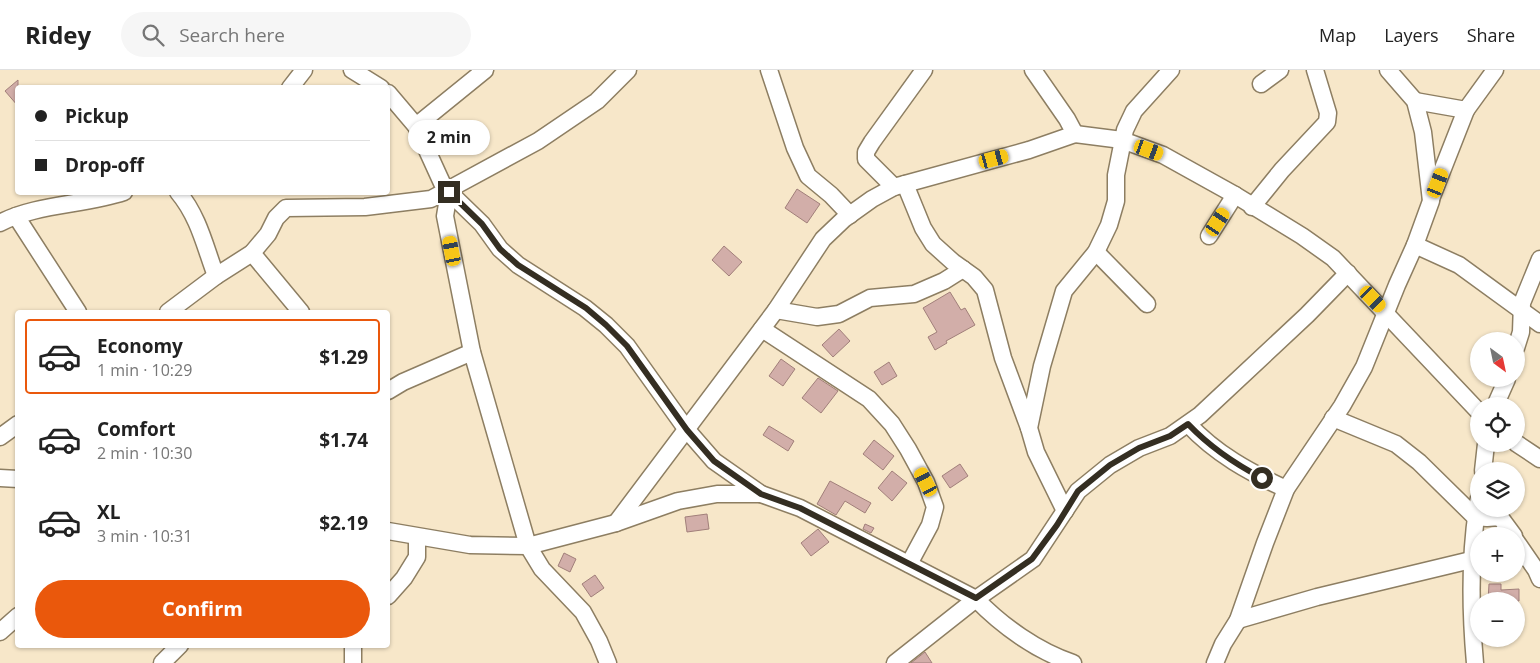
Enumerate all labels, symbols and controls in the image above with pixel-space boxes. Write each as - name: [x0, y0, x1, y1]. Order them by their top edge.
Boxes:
- search box: [121, 12, 471, 57]
- text: Ridey: [25, 18, 91, 51]
- icon: search: [139, 21, 167, 49]
- text: Search here: [179, 22, 285, 48]
- text: Map: [1319, 23, 1356, 47]
- text: Layers: [1384, 23, 1439, 47]
- text: Share: [1467, 23, 1515, 47]
- text: Pickup: [65, 103, 129, 129]
- callout: 2 min: [408, 119, 490, 154]
- text: 2 min: [427, 126, 471, 148]
- car: [1132, 138, 1165, 162]
- car: [977, 148, 1010, 170]
- text: Drop-off: [65, 152, 144, 178]
- car: [1425, 166, 1450, 200]
- route end: [438, 181, 460, 203]
- car: [1203, 205, 1232, 239]
- car: [441, 235, 462, 267]
- car: [1357, 283, 1388, 315]
- north arrow: [1470, 332, 1525, 388]
- map controls: [1470, 332, 1525, 647]
- text: Economy: [97, 333, 183, 359]
- icon: car: [37, 334, 82, 379]
- text: $1.29: [319, 344, 368, 370]
- text: 1 min · 10:29: [97, 359, 192, 381]
- button: locate: [1470, 397, 1525, 452]
- text: Comfort: [97, 416, 176, 442]
- icon: car: [37, 417, 82, 462]
- text: $1.74: [319, 427, 368, 453]
- text: 2 min · 10:30: [97, 442, 192, 464]
- button: layers: [1470, 462, 1525, 517]
- car: [912, 465, 939, 499]
- route start: [1251, 467, 1273, 489]
- text: XL: [97, 499, 120, 525]
- icon: car: [37, 500, 82, 545]
- text: $2.19: [319, 510, 368, 536]
- text: 3 min · 10:31: [97, 525, 192, 547]
- button: +: [1470, 527, 1525, 582]
- button: Confirm: [35, 580, 370, 638]
- button: −: [1470, 592, 1525, 647]

